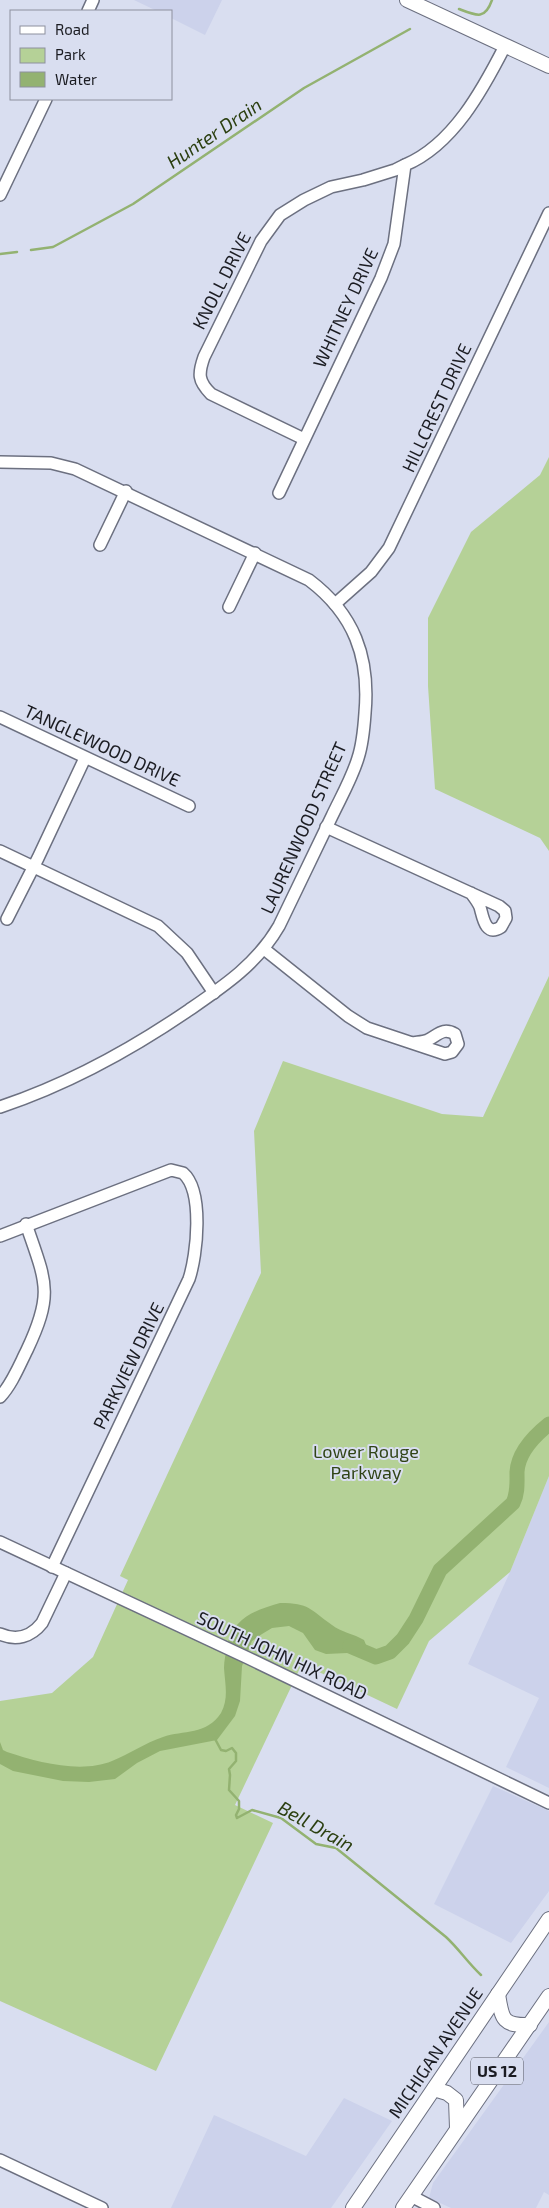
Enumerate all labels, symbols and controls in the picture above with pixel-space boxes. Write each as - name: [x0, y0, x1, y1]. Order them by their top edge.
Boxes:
- legend: [10, 10, 172, 100]
- text: Road: [55, 20, 90, 38]
- text: Park: [55, 45, 86, 63]
- text: Water: [55, 70, 97, 88]
- water label: Hunter Drain: [162, 92, 266, 173]
- street label: KNOLL DRIVE: [187, 228, 255, 333]
- street label: WHITNEY DRIVE: [308, 244, 382, 371]
- street label: HILLCREST DRIVE: [397, 340, 476, 475]
- street label: TANGLEWOOD DRIVE: [21, 699, 184, 791]
- street label: LAURENWOOD STREET: [255, 738, 351, 917]
- street label: PARKVIEW DRIVE: [88, 1299, 168, 1433]
- park label: Lower Rouge Parkway: [313, 1440, 419, 1483]
- street label: SOUTH JOHN HIX ROAD: [194, 1606, 371, 1704]
- water label: Bell Drain: [274, 1795, 358, 1856]
- street label: MICHIGAN AVENUE: [383, 1983, 487, 2122]
- road number: US 12: [471, 2058, 523, 2084]

